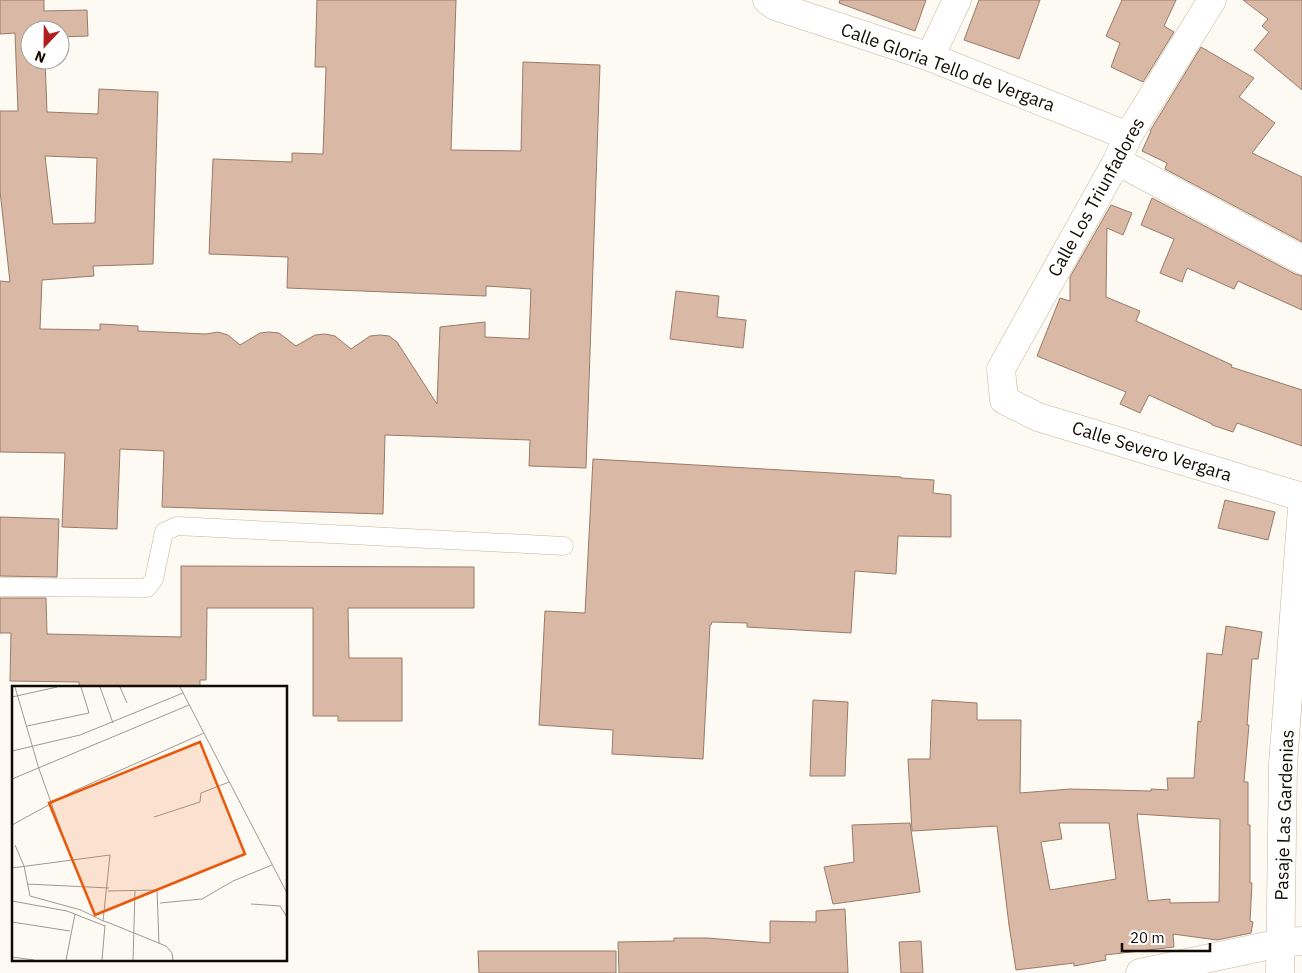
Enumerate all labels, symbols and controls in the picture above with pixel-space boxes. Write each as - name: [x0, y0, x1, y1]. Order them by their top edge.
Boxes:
- street label: Calle Gloria Tello de Vergara: [838, 17, 1059, 117]
- north arrow: [20, 20, 70, 70]
- text: N: [32, 47, 48, 67]
- street label: Calle Los Triunfadores: [1043, 113, 1149, 281]
- street label: Calle Severo Vergara: [1069, 416, 1235, 486]
- inset map: [12, 686, 288, 960]
- street label: Pasaje Las Gardenias: [1270, 729, 1298, 901]
- scale bar: [1122, 920, 1210, 952]
- text: 20 m: [1130, 928, 1165, 947]

